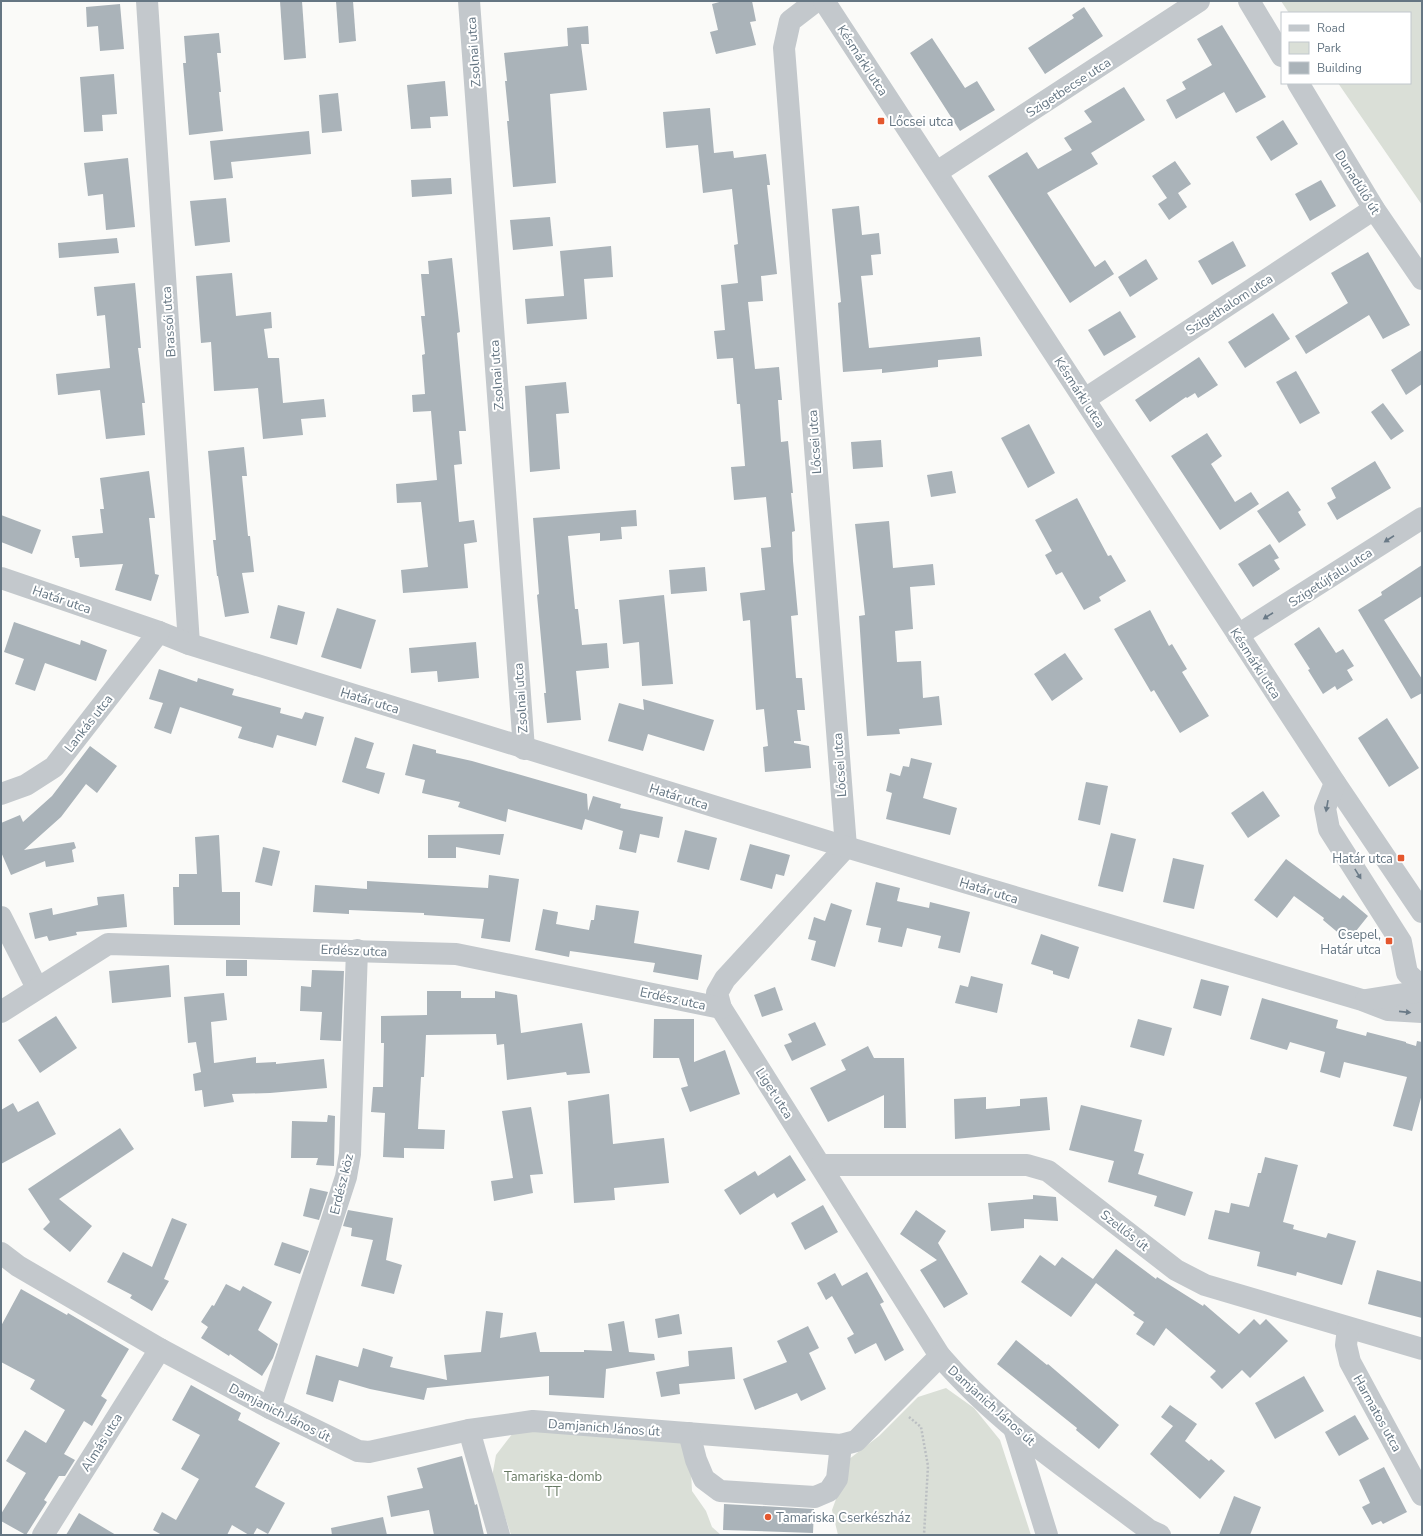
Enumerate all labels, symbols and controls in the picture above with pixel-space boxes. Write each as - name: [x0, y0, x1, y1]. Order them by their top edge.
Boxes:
- legend: [1281, 12, 1411, 84]
- street label: Zsolnai utca: [463, 16, 485, 88]
- text: Road: [1317, 20, 1345, 36]
- street label: Késmárki utca: [832, 22, 892, 100]
- text: Park: [1317, 40, 1342, 56]
- street label: Szigetbecse utca: [1023, 54, 1114, 122]
- text: Building: [1317, 60, 1362, 76]
- place label: Lőcsei utca: [889, 113, 953, 131]
- marker: Lőcsei utca: [876, 116, 886, 126]
- street label: Dunadűlő út: [1330, 147, 1384, 218]
- street label: Szigethalom utca: [1182, 270, 1277, 340]
- street label: Brassói utca: [158, 286, 180, 358]
- street label: Zsolnai utca: [486, 339, 508, 411]
- street label: Késmárki utca: [1049, 354, 1109, 432]
- street label: Lőcsei utca: [804, 409, 826, 475]
- one-way arrow: [1384, 535, 1394, 543]
- street label: Szigetújfalu utca: [1285, 544, 1376, 612]
- street label: Határ utca: [30, 582, 93, 618]
- one-way arrow: [1262, 613, 1274, 620]
- street label: Késmárki utca: [1225, 625, 1285, 703]
- street label: Zsolnai utca: [510, 662, 532, 734]
- street label: Határ utca: [338, 683, 401, 718]
- street label: Lankás utca: [60, 691, 117, 756]
- street label: Lőcsei utca: [829, 732, 851, 798]
- street label: Határ utca: [647, 779, 710, 814]
- one-way arrow: [1324, 799, 1330, 812]
- place label: Határ utca: [1332, 850, 1393, 868]
- marker: Határ utca: [1396, 853, 1406, 863]
- one-way arrow: [1354, 868, 1361, 880]
- street label: Határ utca: [957, 873, 1020, 908]
- place label: Csepel, Határ utca: [1320, 926, 1381, 959]
- marker: Csepel, Határ utca: [1384, 936, 1394, 946]
- street label: Erdész utca: [320, 941, 388, 961]
- street label: Erdész utca: [638, 983, 707, 1015]
- one-way arrow: [1399, 1009, 1411, 1015]
- street label: Liget utca: [751, 1065, 797, 1122]
- street label: Erdész köz: [326, 1152, 358, 1216]
- street label: Szellős út: [1096, 1206, 1153, 1256]
- street label: Damjanich János út: [944, 1362, 1039, 1450]
- street label: Harmatos utca: [1349, 1372, 1406, 1455]
- street label: Damjanich János út: [226, 1379, 334, 1447]
- street label: Almás utca: [77, 1410, 127, 1475]
- street label: Damjanich János út: [547, 1415, 661, 1441]
- park label: Tamariska-domb TT: [504, 1468, 602, 1501]
- place label: Tamariska Cserkészház: [776, 1509, 911, 1527]
- marker: Tamariska Cserkészház: [763, 1512, 773, 1522]

